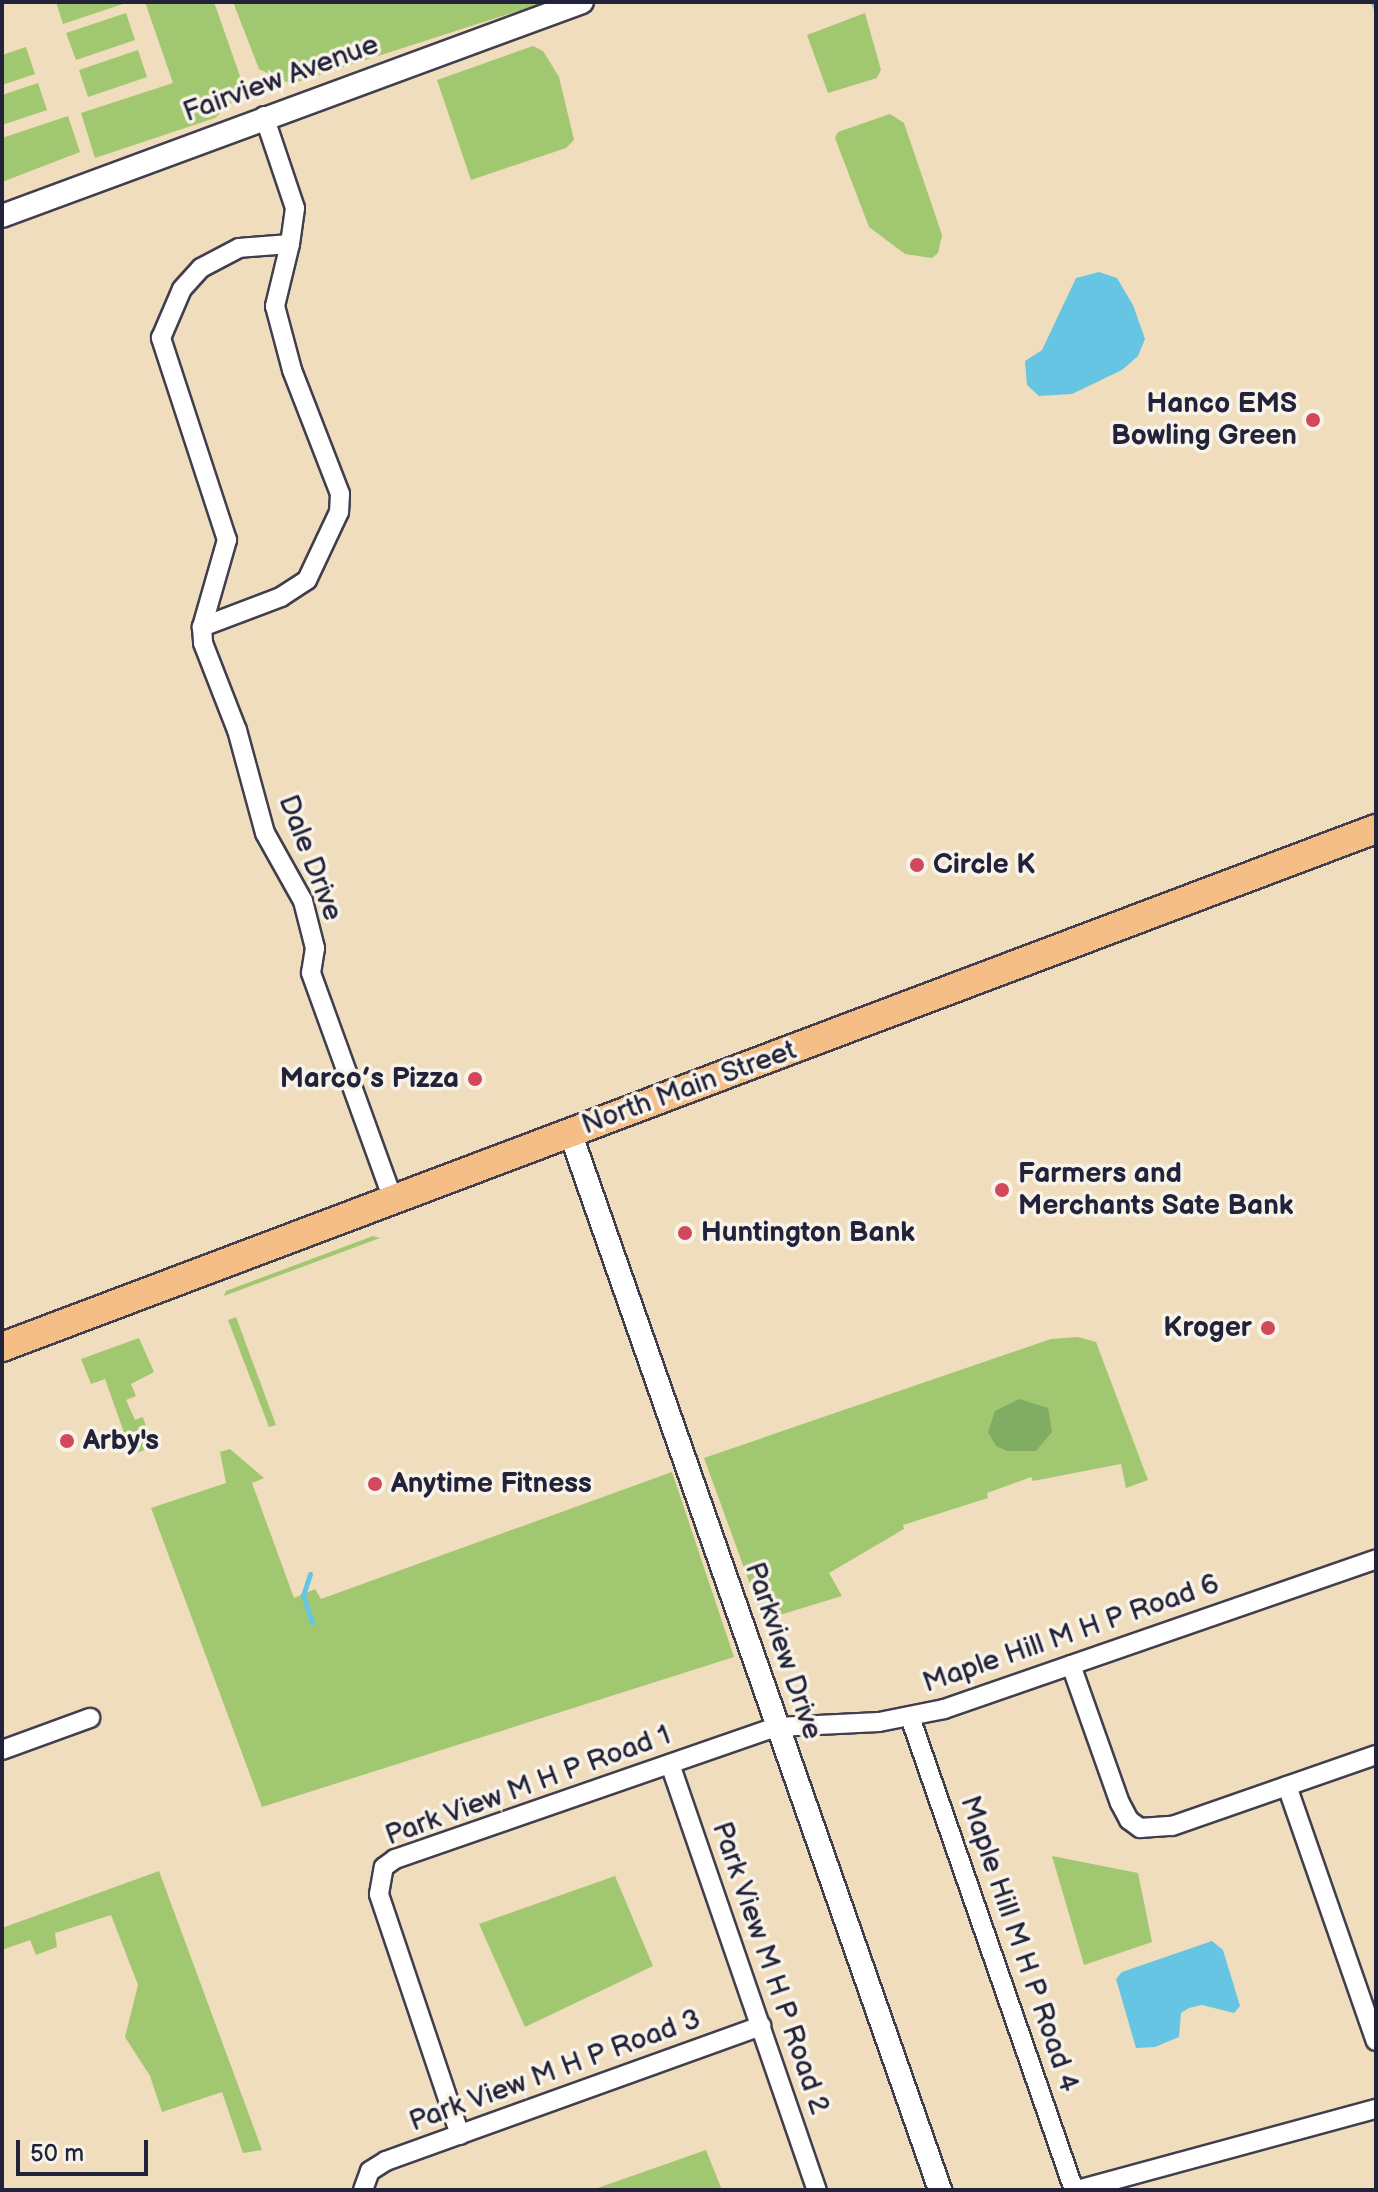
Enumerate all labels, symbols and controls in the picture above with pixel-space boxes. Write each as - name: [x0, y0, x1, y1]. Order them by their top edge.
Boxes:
- street label: Fairview Avenue: [179, 28, 383, 130]
- place label: Hanco EMS Bowling Green: [1111, 387, 1297, 453]
- marker: Hanco EMS Bowling Green: [1304, 411, 1322, 429]
- street label: Dale Drive: [271, 790, 349, 926]
- place label: Circle K: [933, 848, 1035, 882]
- marker: Circle K: [908, 856, 926, 874]
- street label: North Main Street: [577, 1034, 801, 1142]
- place label: Marco’s Pizza: [280, 1062, 459, 1096]
- marker: Marco’s Pizza: [466, 1070, 484, 1088]
- place label: Farmers and Merchants Sate Bank: [1018, 1157, 1293, 1223]
- marker: Farmers and Merchants Sate Bank: [993, 1181, 1011, 1199]
- place label: Huntington Bank: [701, 1216, 915, 1250]
- marker: Huntington Bank: [676, 1224, 694, 1242]
- place label: Kroger: [1163, 1311, 1252, 1345]
- marker: Kroger: [1259, 1319, 1277, 1337]
- place label: Arby's: [83, 1424, 159, 1458]
- marker: Arby's: [58, 1432, 76, 1450]
- place label: Anytime Fitness: [391, 1467, 592, 1501]
- marker: Anytime Fitness: [366, 1475, 384, 1493]
- street label: Parkview Drive: [737, 1558, 829, 1744]
- street label: Maple Hill M H P Road 6: [919, 1568, 1223, 1700]
- street label: Park View M H P Road 1: [381, 1719, 675, 1853]
- street label: Maple Hill M H P Road 4: [953, 1792, 1085, 2096]
- street label: Park View M H P Road 2: [704, 1817, 836, 2119]
- street label: Park View M H P Road 3: [405, 2003, 705, 2139]
- scale bar: [20, 2124, 152, 2174]
- text: 50 m: [30, 2139, 84, 2168]

